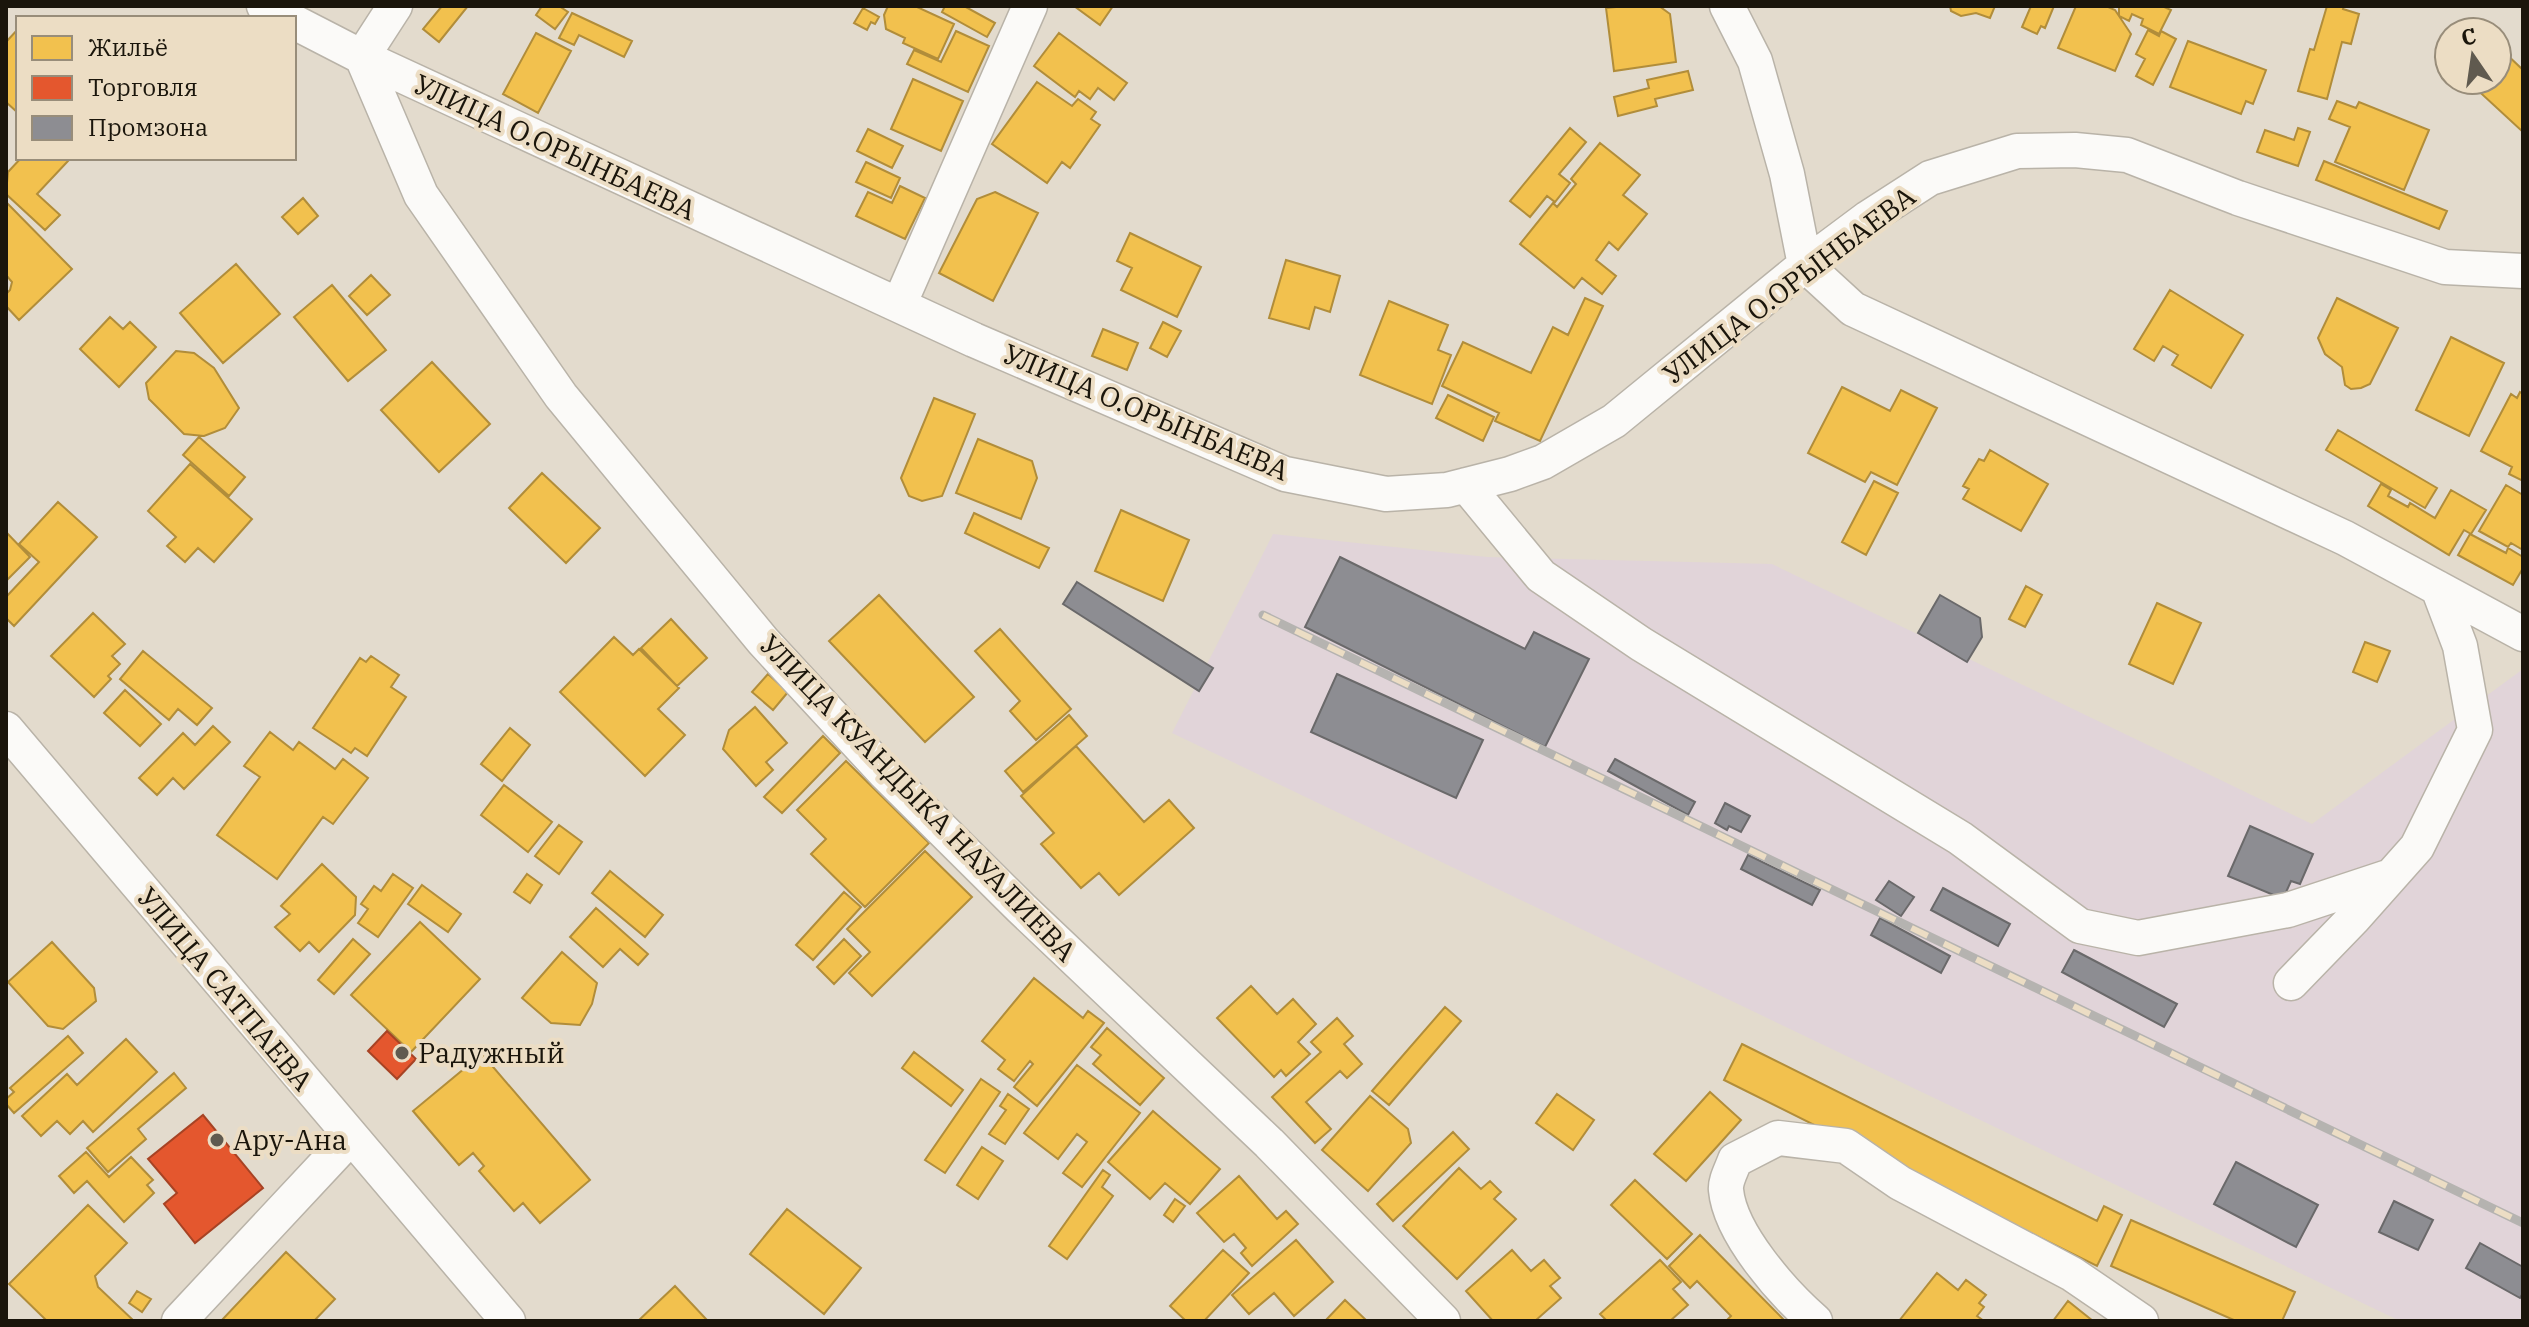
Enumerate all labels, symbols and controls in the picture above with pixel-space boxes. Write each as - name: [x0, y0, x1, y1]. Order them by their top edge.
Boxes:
- legend: [16, 16, 296, 160]
- north arrow: [2433, 16, 2513, 96]
- text: С: [2458, 20, 2479, 52]
- text: Жильё: [88, 31, 168, 63]
- street label: УЛИЦА О.ОРЫНБАЕВА: [408, 65, 702, 228]
- text: Торговля: [88, 71, 198, 103]
- text: Промзона: [88, 111, 208, 143]
- street label: УЛИЦА О.ОРЫНБАЕВА: [1655, 177, 1922, 392]
- street label: УЛИЦА О.ОРЫНБАЕВА: [998, 335, 1295, 489]
- street label: УЛИЦА КУАНДЫКА НАУАЛИЕВА: [752, 626, 1085, 969]
- street label: УЛИЦА САТПАЕВА: [129, 879, 322, 1098]
- place label: Радужный: [418, 1034, 565, 1071]
- marker: Радужный: [393, 1044, 411, 1062]
- place label: Ару-Ана: [233, 1121, 347, 1158]
- marker: Ару-Ана: [208, 1131, 226, 1149]

